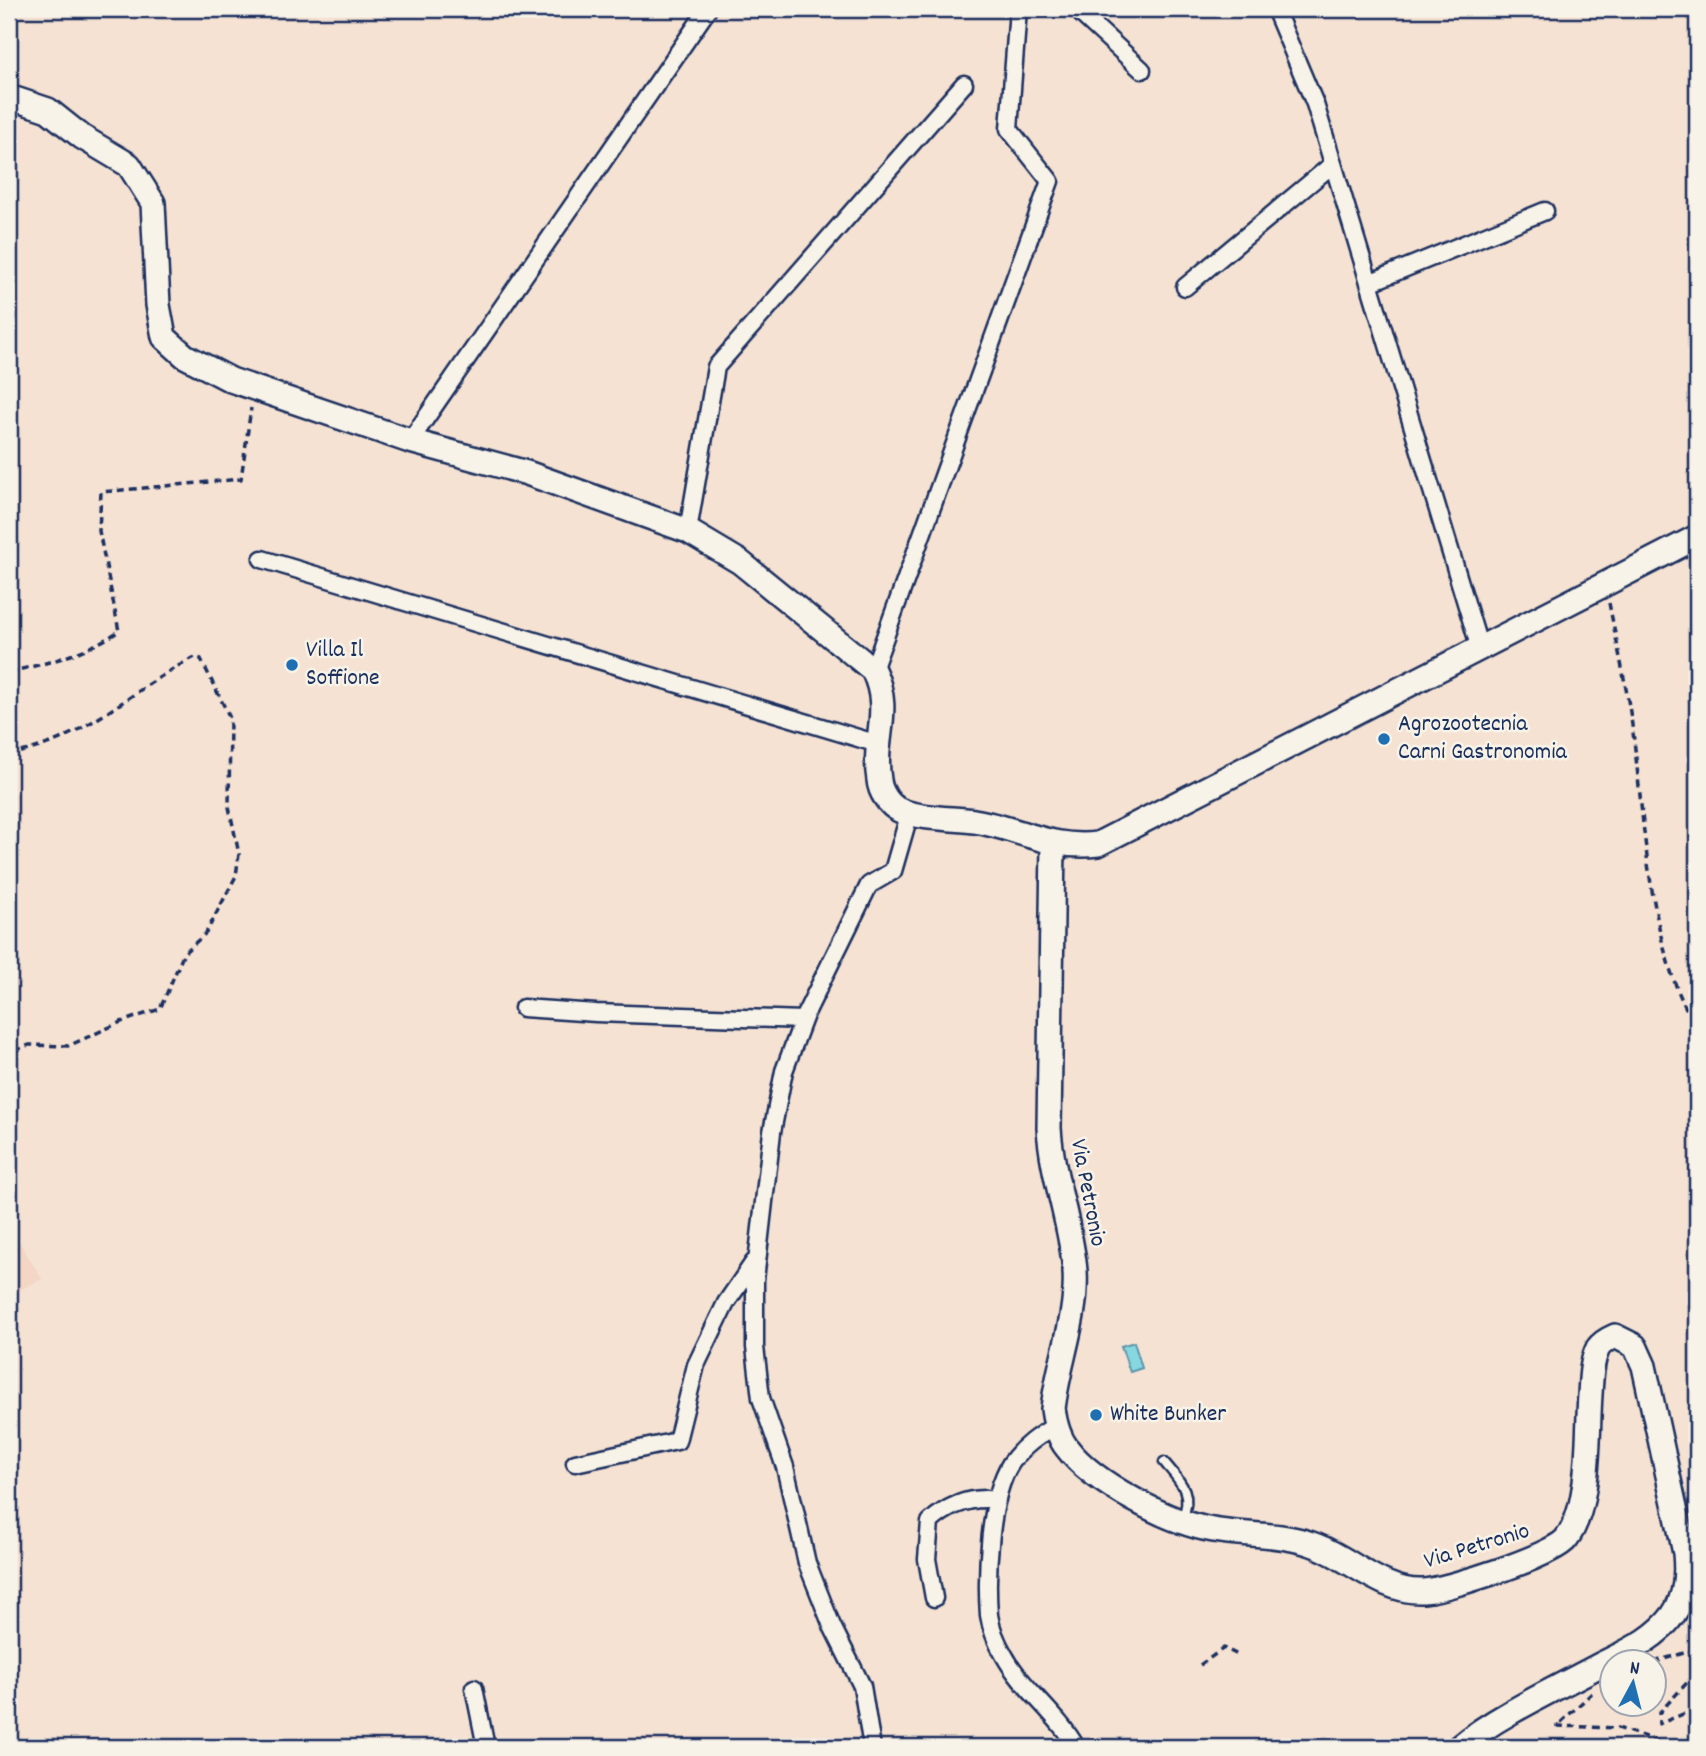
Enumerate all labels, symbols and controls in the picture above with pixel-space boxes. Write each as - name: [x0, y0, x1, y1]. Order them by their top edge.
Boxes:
- place label: Villa Il Soffione: [306, 634, 380, 696]
- marker: Villa Il Soffione: [284, 657, 300, 673]
- place label: Agrozootecnia Carni Gastronomia: [1398, 708, 1568, 770]
- marker: Agrozootecnia Carni Gastronomia: [1376, 731, 1392, 747]
- street label: Via Petronio: [1060, 1136, 1114, 1250]
- place label: White Bunker: [1110, 1398, 1226, 1432]
- marker: White Bunker: [1088, 1407, 1104, 1423]
- street label: Via Petronio: [1420, 1515, 1534, 1579]
- north arrow: [1598, 1648, 1668, 1718]
- text: N: [1628, 1656, 1641, 1684]

